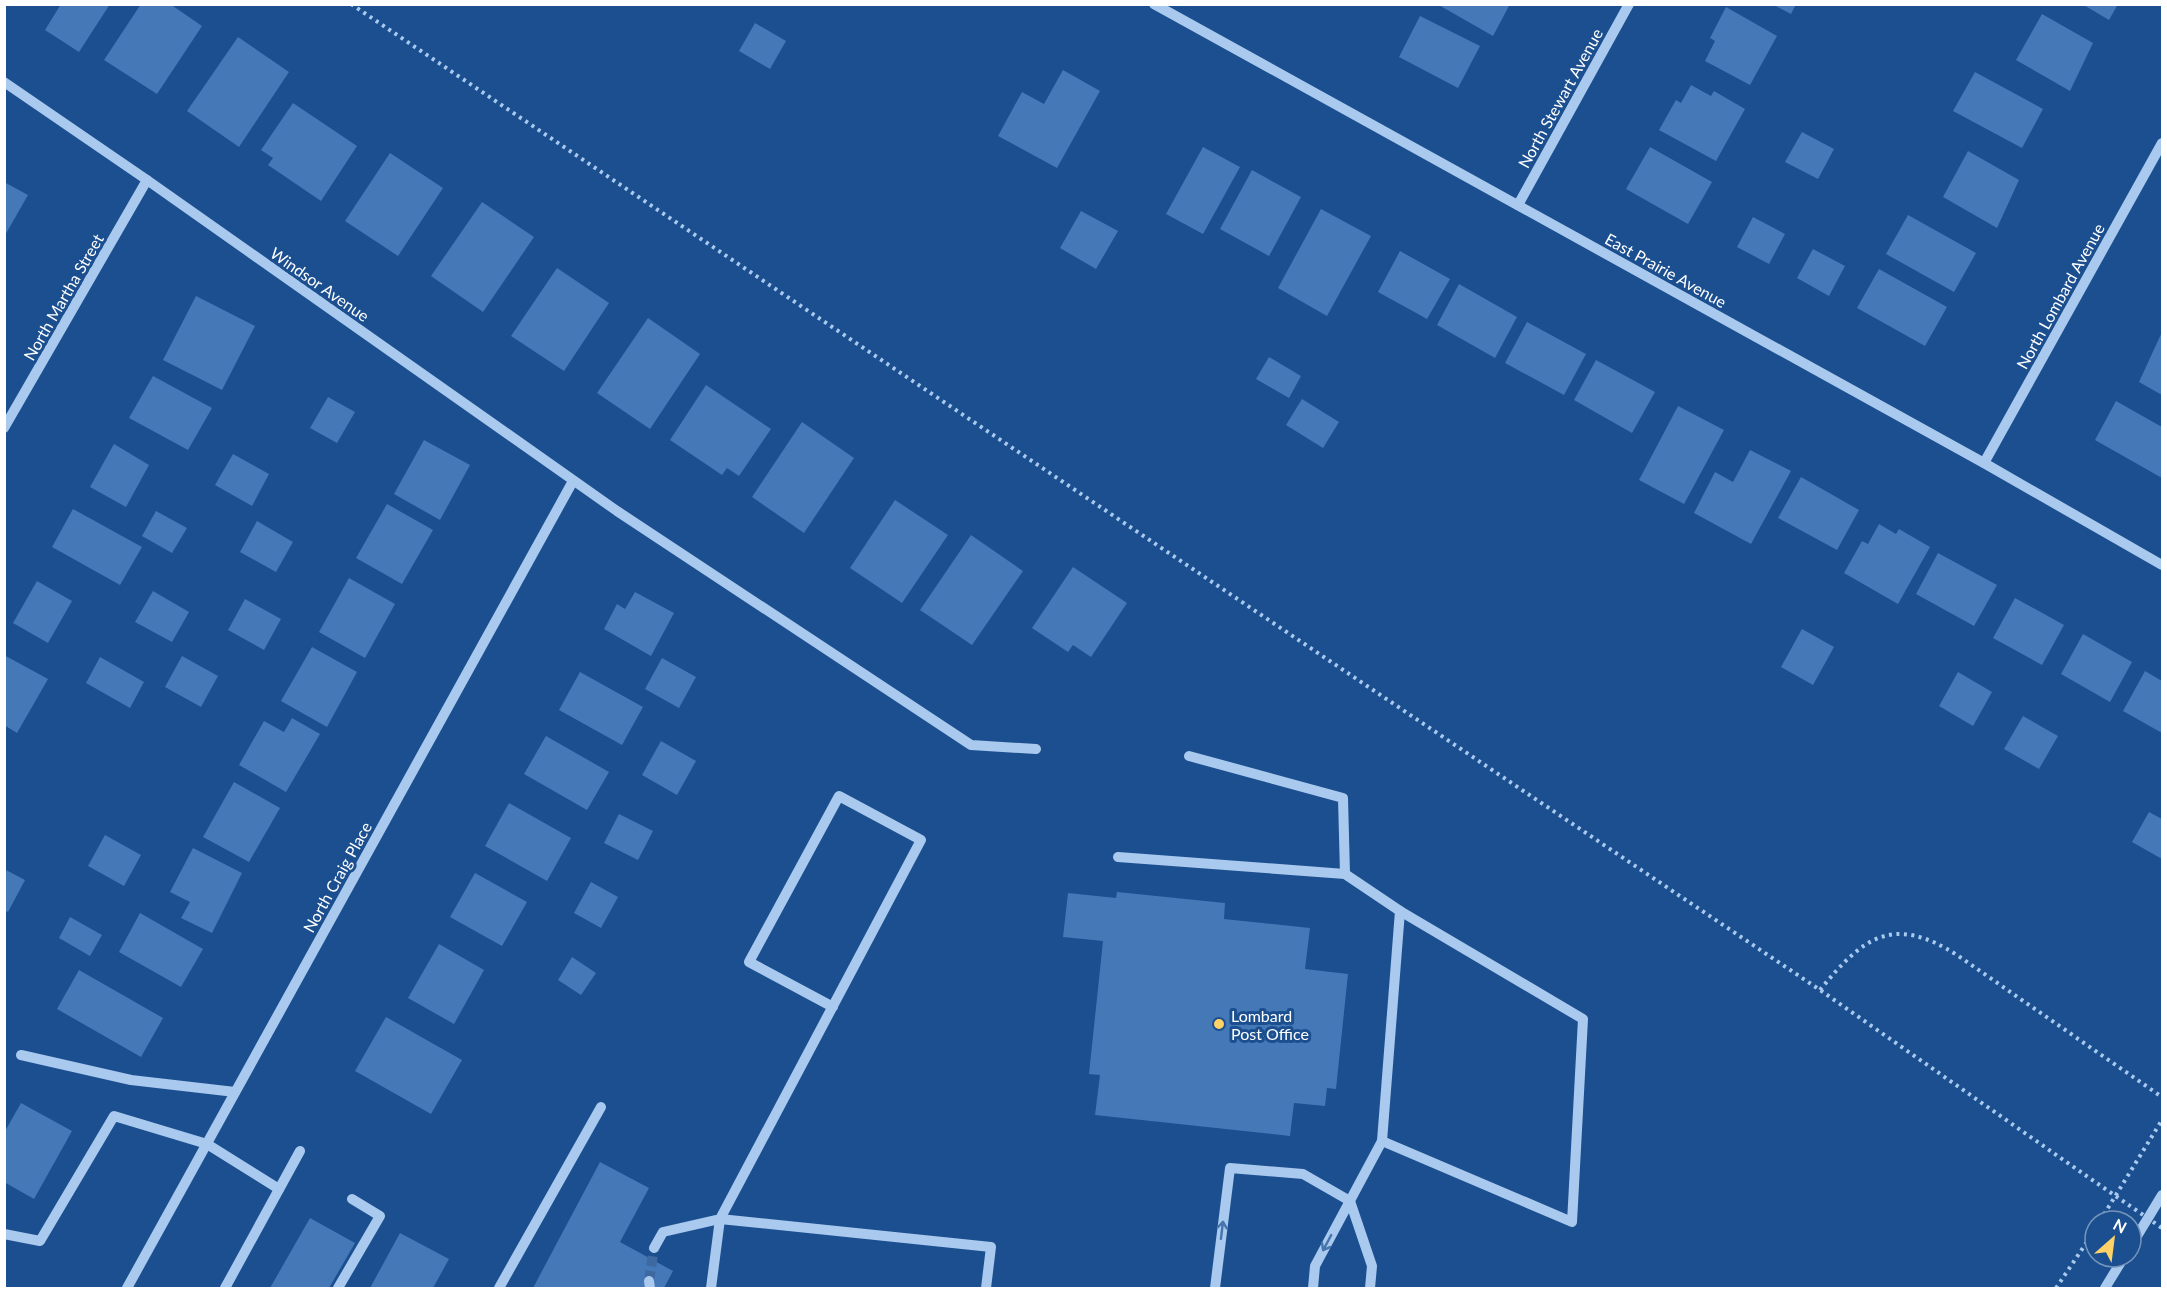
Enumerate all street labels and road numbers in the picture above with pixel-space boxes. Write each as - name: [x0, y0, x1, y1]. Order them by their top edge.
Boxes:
- street label: North Stewart Avenue: [1514, 25, 1606, 171]
- street label: North Lombard Avenue: [2012, 220, 2108, 372]
- street label: East Prairie Avenue: [1602, 229, 1730, 311]
- street label: North Martha Street: [19, 230, 107, 364]
- street label: Windsor Avenue: [267, 243, 373, 325]
- street label: North Craig Place: [299, 818, 375, 936]

